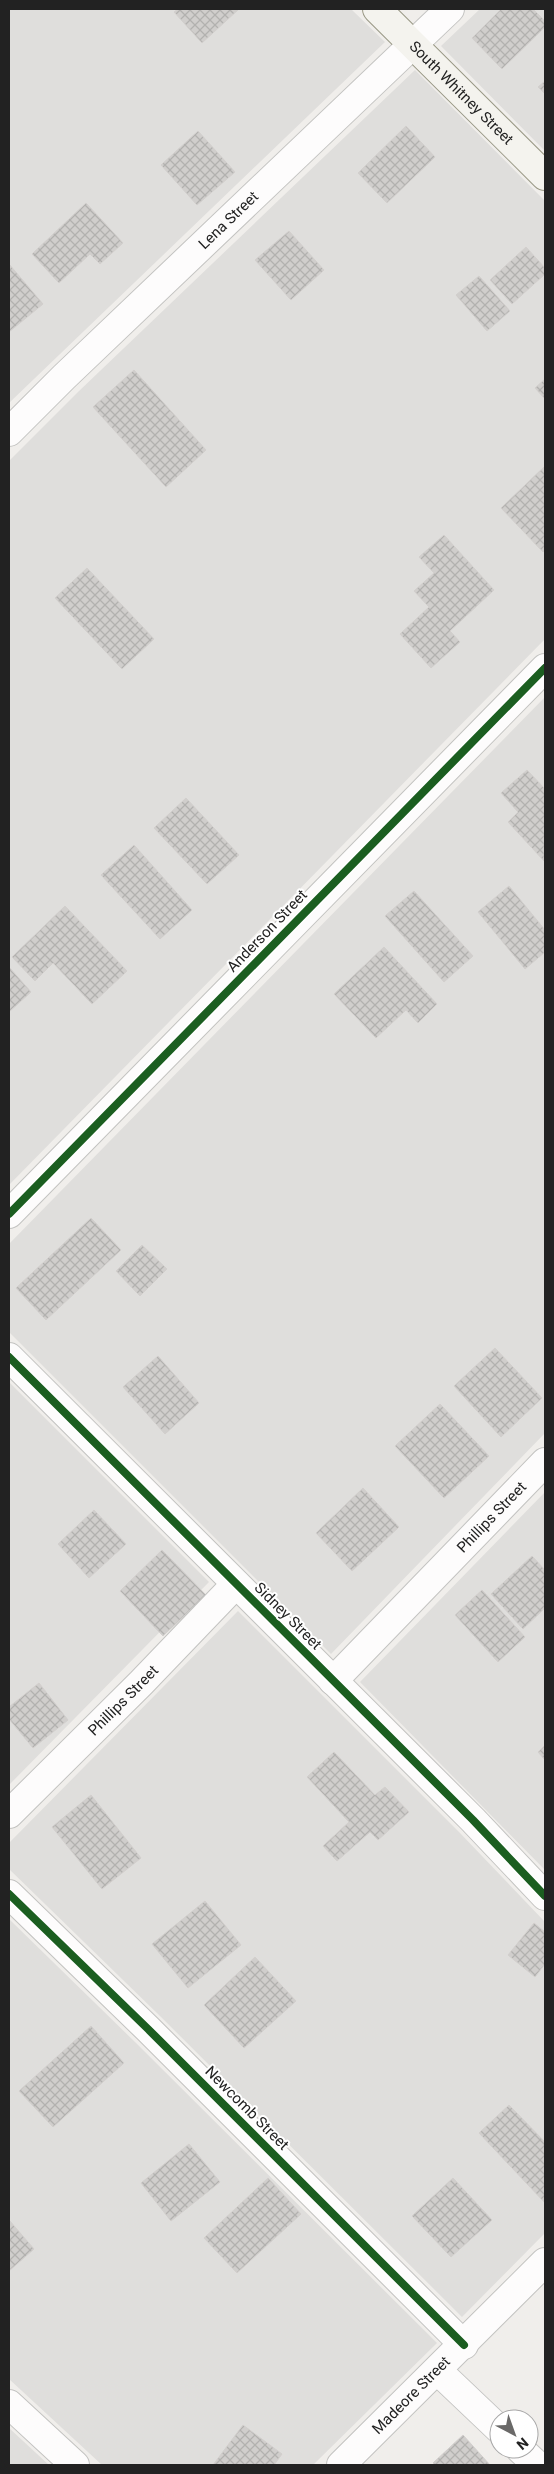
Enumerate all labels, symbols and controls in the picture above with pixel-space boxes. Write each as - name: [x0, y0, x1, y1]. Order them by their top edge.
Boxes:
- street label: South Whitney Street: [406, 37, 517, 148]
- street label: Lena Street: [195, 187, 262, 253]
- street label: Anderson Street: [223, 886, 311, 976]
- street label: Phillips Street: [453, 1478, 530, 1556]
- street label: Sidney Street: [251, 1579, 325, 1653]
- street label: Phillips Street: [84, 1662, 162, 1739]
- street label: Newcomb Street: [201, 2062, 293, 2154]
- street label: Madeore Street: [368, 2353, 454, 2438]
- north arrow: [489, 2409, 539, 2459]
- text: N: [514, 2435, 532, 2453]

